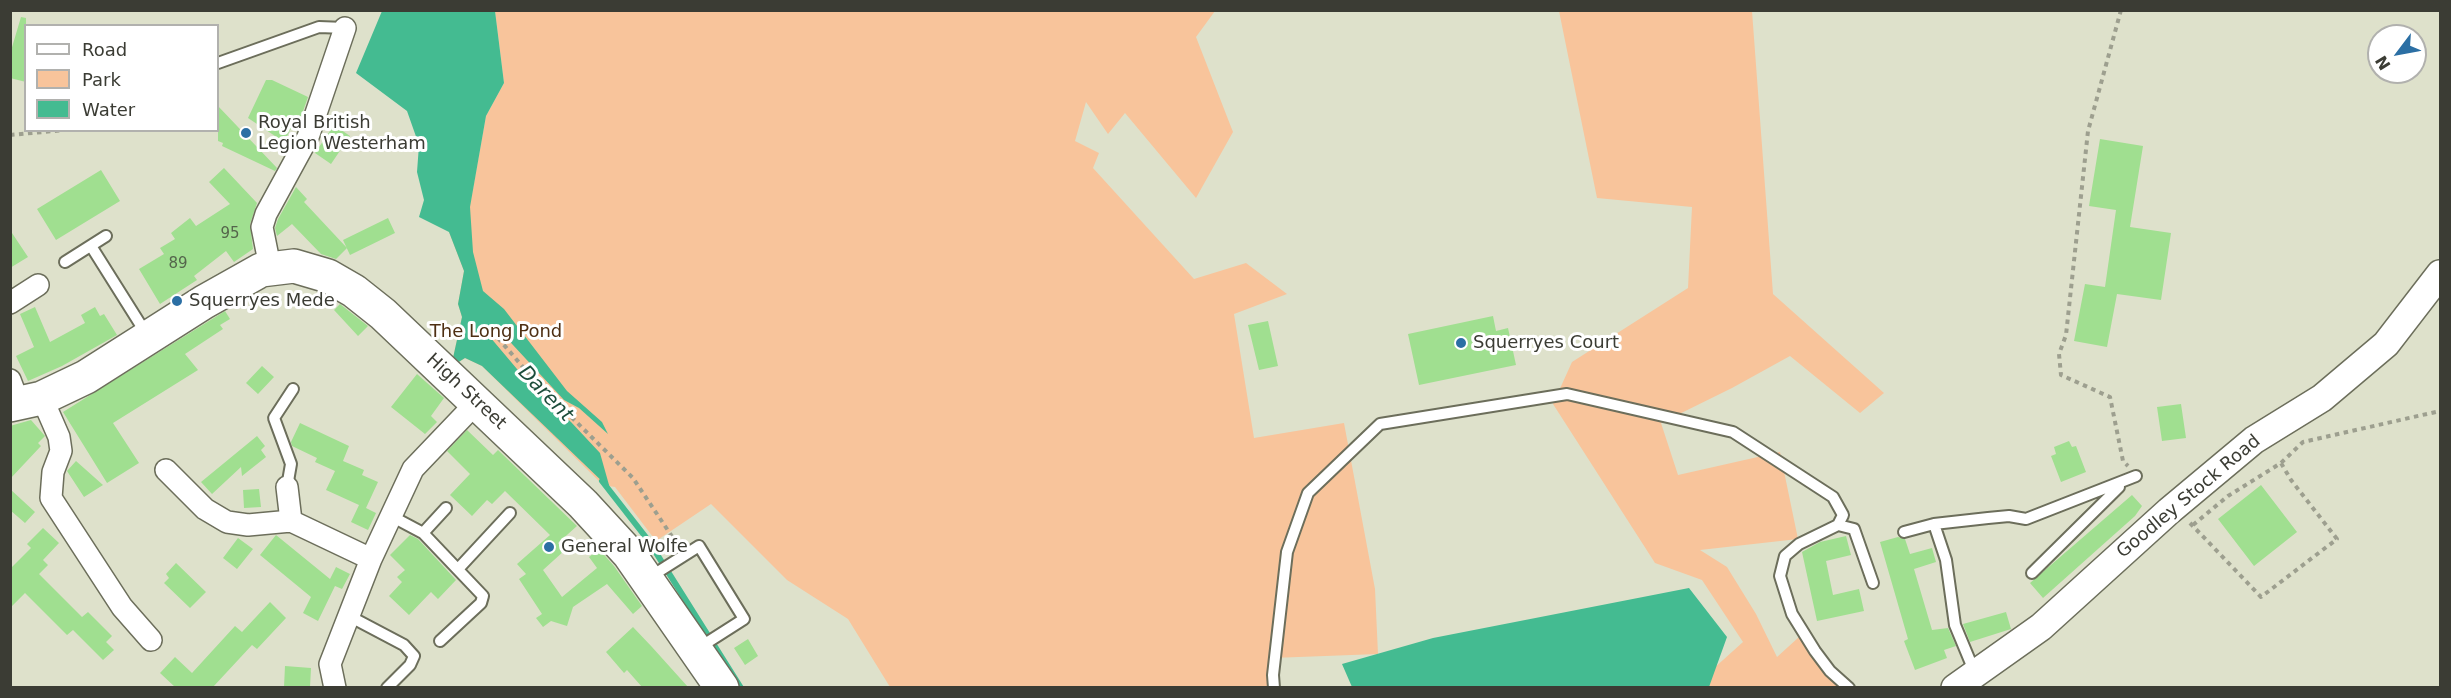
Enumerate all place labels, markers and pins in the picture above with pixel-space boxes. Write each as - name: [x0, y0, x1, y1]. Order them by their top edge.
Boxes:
- place label: Royal British Legion Westerham: [258, 112, 426, 154]
- marker: Royal British Legion Westerham: [239, 126, 253, 140]
- place label: Squerryes Mede: [189, 290, 335, 312]
- marker: Squerryes Mede: [170, 294, 184, 308]
- place label: Squerryes Court: [1473, 332, 1619, 354]
- marker: Squerryes Court: [1454, 336, 1468, 350]
- place label: General Wolfe: [561, 536, 688, 558]
- marker: General Wolfe: [542, 540, 556, 554]

